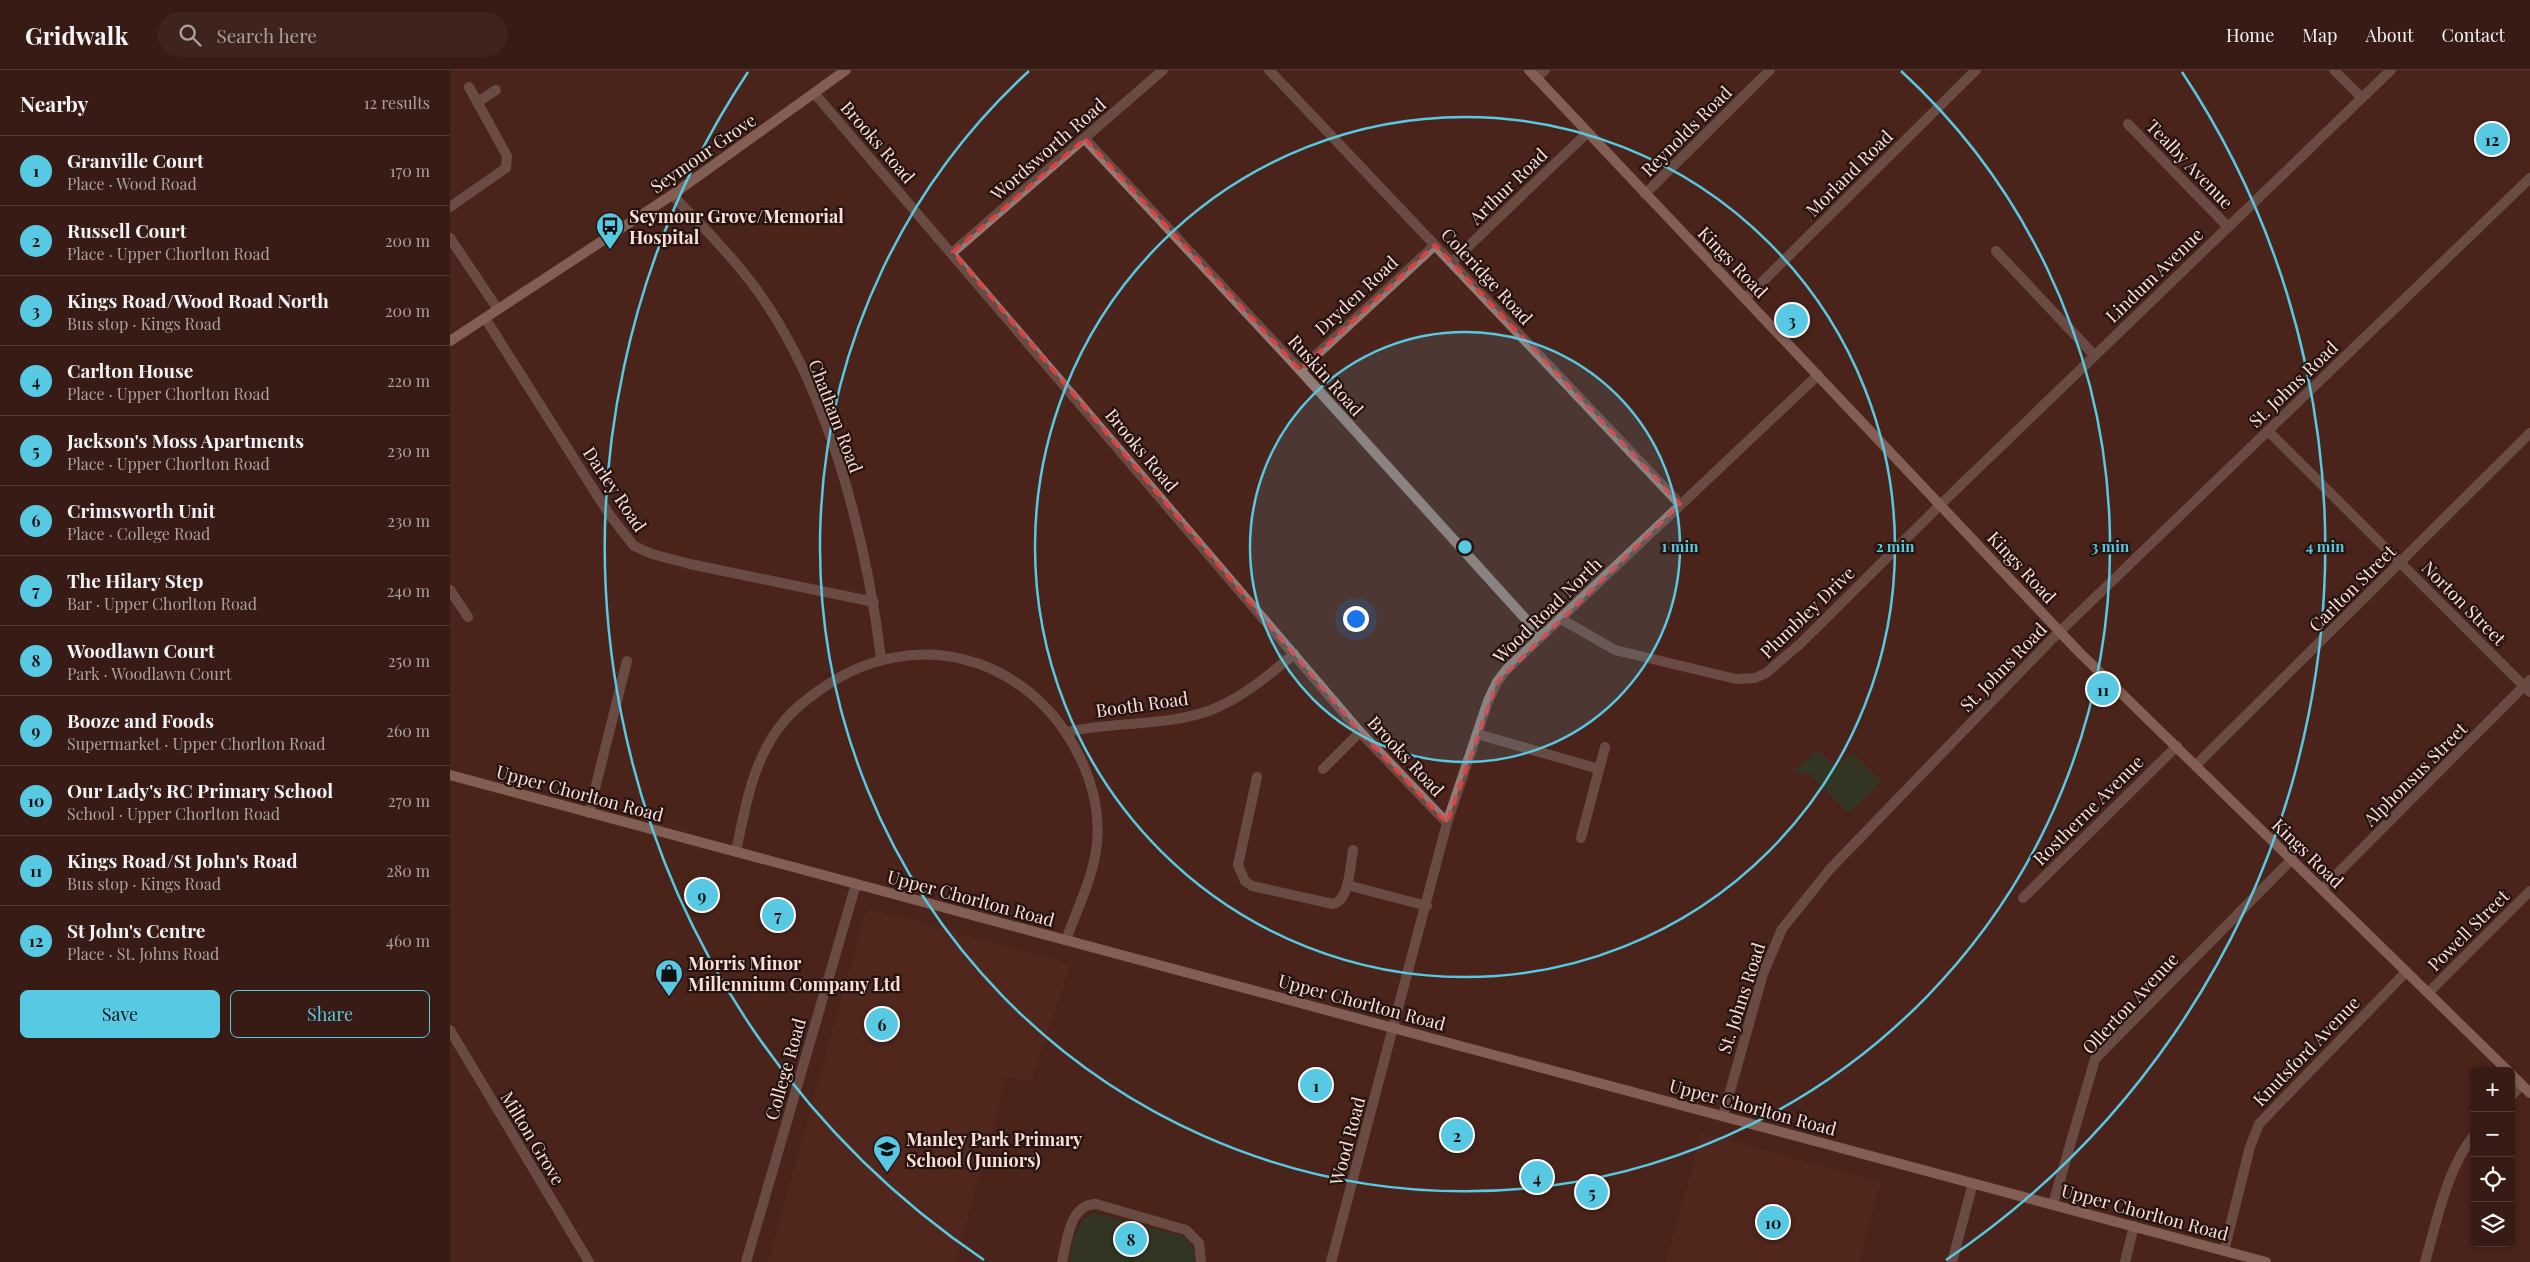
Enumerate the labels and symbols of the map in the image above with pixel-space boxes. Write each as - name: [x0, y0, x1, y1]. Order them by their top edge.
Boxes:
- street label: Reynolds Road: [1635, 80, 1737, 182]
- street label: Wordsworth Road: [985, 92, 1111, 206]
- street label: Brooks Road: [836, 96, 921, 189]
- street label: Seymour Grove: [645, 108, 761, 198]
- street label: Tealby Avenue: [2141, 114, 2239, 214]
- pin: 12: [2476, 120, 2508, 158]
- street label: Morland Road: [1800, 124, 1898, 222]
- street label: Arthur Road: [1463, 142, 1553, 230]
- place label: Seymour Grove/Memorial Hospital: [629, 204, 844, 249]
- bus stop icon: Seymour Grove/Memorial Hospital: [595, 211, 625, 250]
- street label: Kings Road: [1693, 221, 1773, 303]
- street label: Lindum Avenue: [2100, 222, 2208, 328]
- street label: Coleridge Road: [1436, 223, 1538, 330]
- street label: Dryden Road: [1309, 250, 1403, 340]
- pin: 3: [1776, 301, 1808, 339]
- street label: Ruskin Road: [1283, 329, 1369, 421]
- street label: St. Johns Road: [2243, 335, 2343, 433]
- street label: Chatham Road: [803, 356, 869, 476]
- street label: Brooks Road: [1100, 403, 1184, 497]
- street label: Darley Road: [578, 442, 652, 537]
- street label: Kings Road: [1982, 526, 2062, 609]
- text: 1 min: [1662, 536, 1699, 556]
- text: 2 min: [1876, 536, 1915, 556]
- text: 3 min: [2091, 536, 2130, 556]
- text: 4 min: [2306, 536, 2345, 556]
- centre of rings: [1456, 538, 1474, 556]
- street label: Carlton Street: [2303, 539, 2401, 637]
- street label: Wood Road North: [1487, 552, 1607, 669]
- street label: Norton Street: [2417, 556, 2512, 651]
- street label: Plumbley Drive: [1754, 561, 1860, 663]
- your location: [1343, 606, 1369, 632]
- street label: St. Johns Road: [1954, 617, 2052, 717]
- pin: 11: [2087, 670, 2119, 708]
- street label: Booth Road: [1094, 686, 1190, 722]
- street label: Brooks Road: [1363, 711, 1450, 802]
- street label: Alphonsus Street: [2357, 716, 2473, 832]
- street label: Rostherne Avenue: [2028, 750, 2148, 870]
- street label: Upper Chorlton Road: [494, 759, 667, 827]
- street label: Kings Road: [2267, 813, 2349, 893]
- street label: Upper Chorlton Road: [885, 864, 1058, 932]
- pin: 9: [686, 876, 718, 914]
- street label: Powell Street: [2422, 884, 2514, 976]
- pin: 7: [762, 896, 794, 934]
- street label: St. Johns Road: [1712, 939, 1770, 1056]
- street label: Ollerton Avenue: [2077, 947, 2183, 1059]
- place label: Morris Minor Millennium Company Ltd: [688, 951, 901, 996]
- shop icon: Morris Minor Millennium Company Ltd: [654, 958, 684, 997]
- street label: Upper Chorlton Road: [1276, 968, 1449, 1036]
- street label: Knutsford Avenue: [2247, 991, 2365, 1111]
- pin: 6: [866, 1005, 898, 1043]
- street label: College Road: [759, 1015, 811, 1123]
- pin: 1: [1300, 1066, 1332, 1104]
- street label: Upper Chorlton Road: [1667, 1073, 1840, 1141]
- street label: Milton Grove: [496, 1087, 570, 1189]
- street label: Wood Road: [1323, 1094, 1370, 1189]
- pin: 2: [1441, 1116, 1473, 1154]
- place label: Manley Park Primary School (Juniors): [906, 1127, 1083, 1172]
- school or university icon: Manley Park Primary School (Juniors): [872, 1134, 902, 1173]
- pin: 4: [1521, 1158, 1553, 1196]
- pin: 5: [1576, 1173, 1608, 1211]
- street label: Upper Chorlton Road: [2059, 1178, 2232, 1246]
- pin: 10: [1757, 1203, 1789, 1241]
- pin: 8: [1115, 1220, 1147, 1258]

